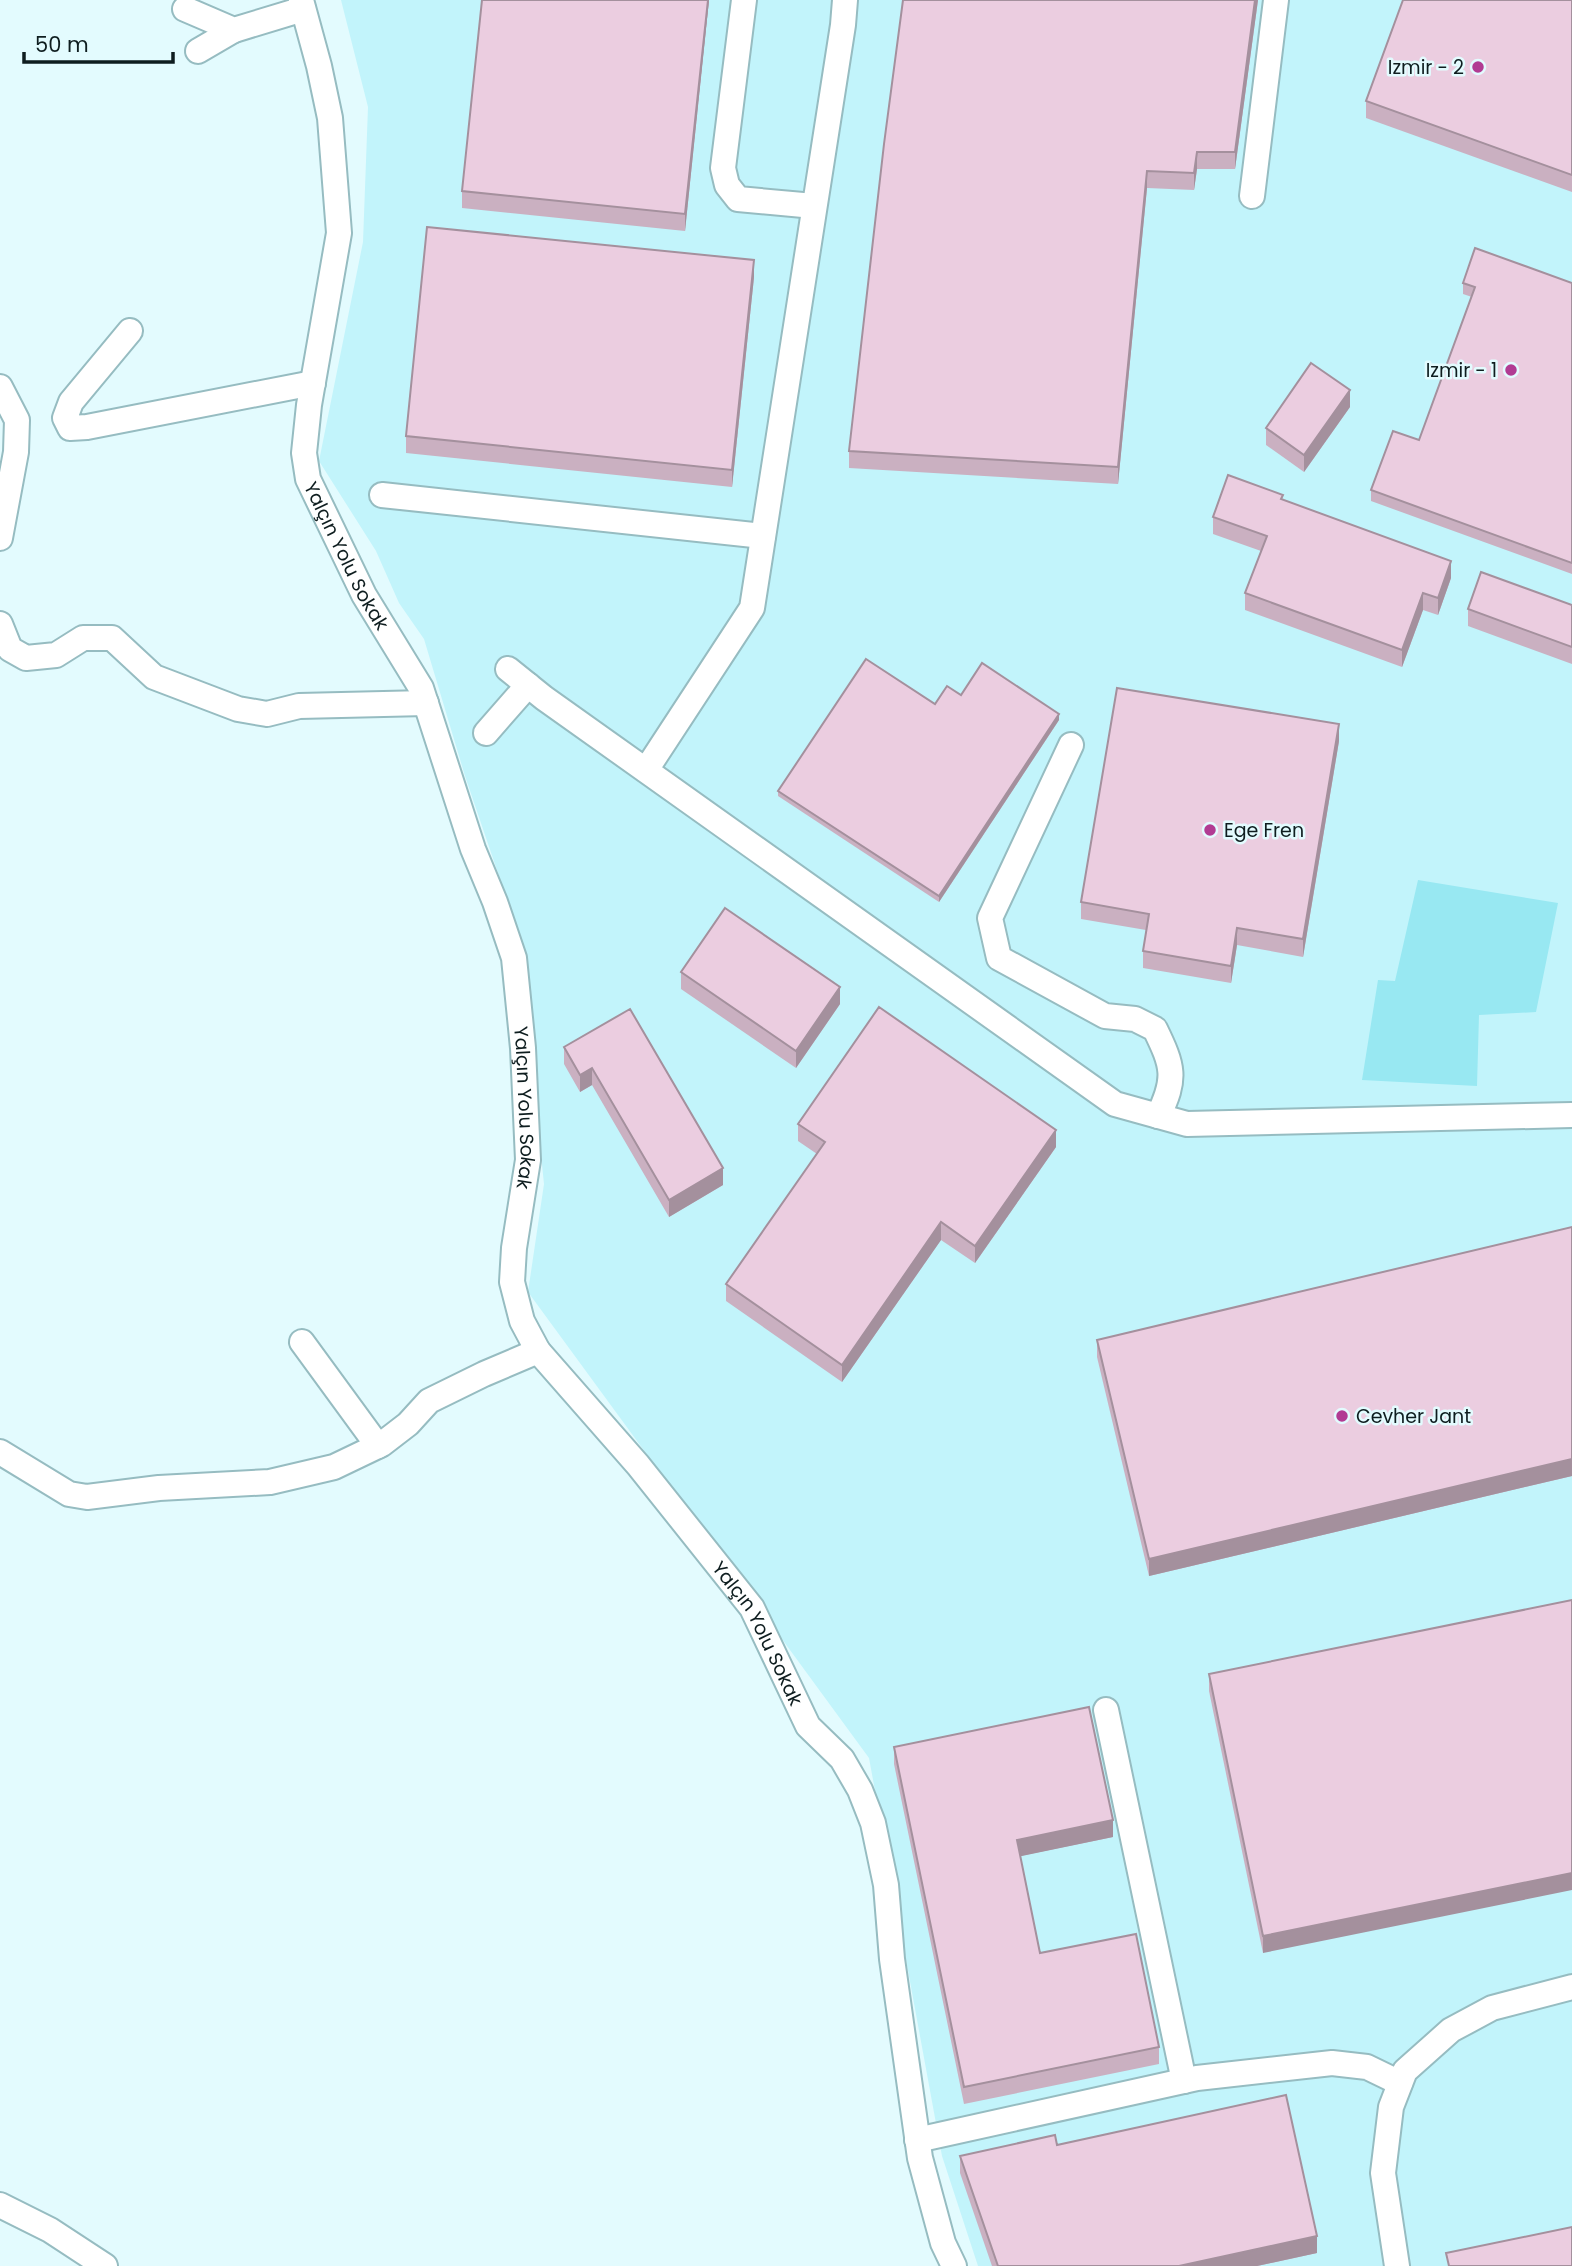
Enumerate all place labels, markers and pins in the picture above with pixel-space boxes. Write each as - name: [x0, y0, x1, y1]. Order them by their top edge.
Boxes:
- place label: Izmir - 2: [1388, 54, 1464, 81]
- marker: Izmir - 2: [1470, 59, 1486, 75]
- place label: Izmir - 1: [1426, 357, 1497, 384]
- marker: Izmir - 1: [1503, 362, 1519, 378]
- place label: Ege Fren: [1224, 817, 1304, 844]
- marker: Ege Fren: [1202, 822, 1218, 838]
- place label: Cevher Jant: [1356, 1403, 1471, 1430]
- marker: Cevher Jant: [1334, 1408, 1350, 1424]

